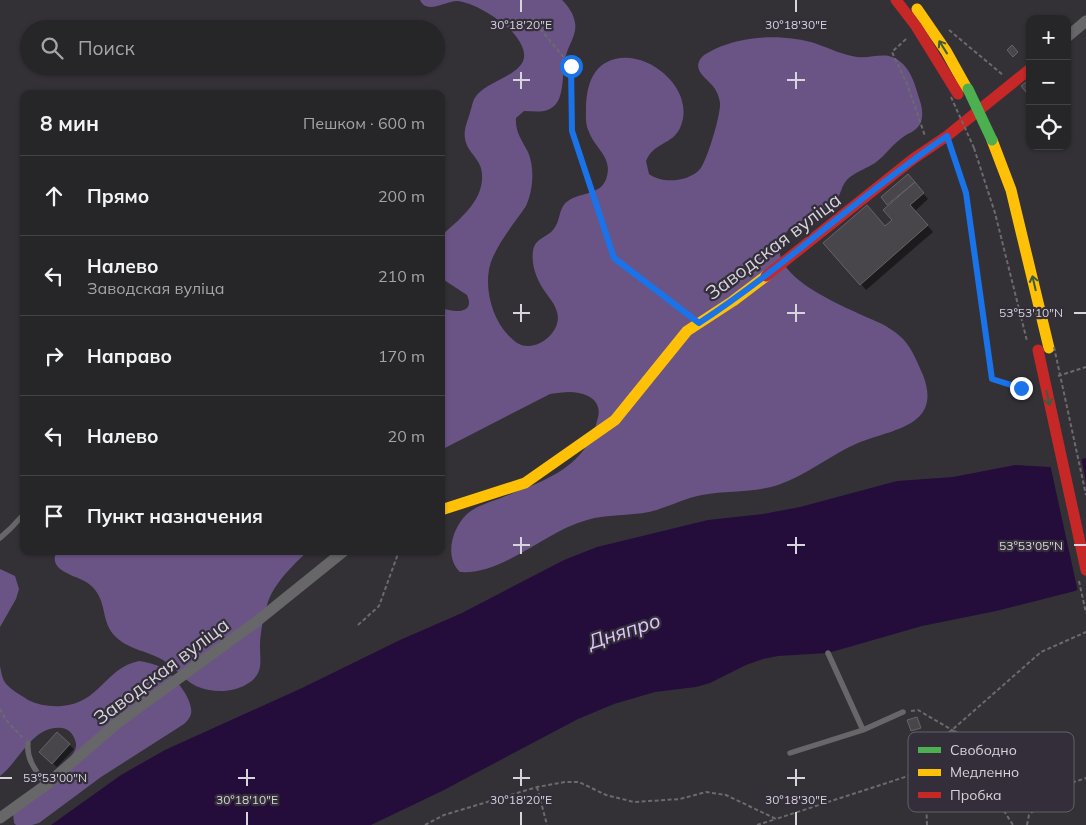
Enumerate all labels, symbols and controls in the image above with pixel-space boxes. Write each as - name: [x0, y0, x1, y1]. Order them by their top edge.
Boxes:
- map controls: [1026, 15, 1071, 150]
- button: +: [1026, 15, 1071, 60]
- text: 30°18'20"E: [490, 17, 552, 32]
- text: 30°18'30"E: [765, 17, 827, 32]
- search box: [20, 20, 445, 75]
- icon: search: [38, 34, 66, 62]
- text: Поиск: [78, 36, 135, 60]
- one-way arrow: [938, 40, 949, 54]
- route start: [560, 55, 583, 78]
- button: −: [1026, 60, 1071, 105]
- button: locate: [1026, 105, 1071, 150]
- text: 8 мин: [40, 110, 99, 136]
- text: Пешком · 600 m: [303, 113, 425, 133]
- icon: ahead: [40, 182, 68, 210]
- text: Прямо: [87, 184, 149, 208]
- text: 200 m: [378, 186, 425, 206]
- street label: Заводская вуліца: [701, 187, 845, 305]
- text: Налево: [87, 254, 159, 278]
- icon: left: [40, 262, 68, 290]
- text: 210 m: [378, 266, 425, 286]
- one-way arrow: [1029, 276, 1038, 292]
- text: Заводская вуліца: [87, 278, 225, 298]
- text: 53°53'10"N: [999, 305, 1063, 320]
- icon: right: [40, 342, 68, 370]
- text: Направо: [87, 344, 172, 368]
- text: 170 m: [378, 346, 425, 366]
- route end: [1010, 377, 1033, 400]
- one-way arrow: [1044, 389, 1053, 405]
- icon: left: [40, 422, 68, 450]
- text: Налево: [87, 424, 159, 448]
- text: 20 m: [388, 426, 425, 446]
- icon: arrive: [40, 502, 68, 530]
- text: Пункт назначения: [87, 504, 263, 528]
- text: 53°53'05"N: [999, 538, 1063, 553]
- water label: Дняпро: [584, 607, 663, 654]
- street label: Заводская вуліца: [89, 612, 233, 730]
- legend: [908, 732, 1074, 812]
- text: Свободно: [950, 741, 1017, 759]
- text: Медленно: [950, 763, 1019, 781]
- text: 53°53'00"N: [23, 770, 87, 785]
- text: Пробка: [950, 786, 1002, 804]
- text: 30°18'10"E: [216, 792, 278, 807]
- text: 30°18'20"E: [490, 792, 552, 807]
- text: 30°18'30"E: [765, 792, 827, 807]

